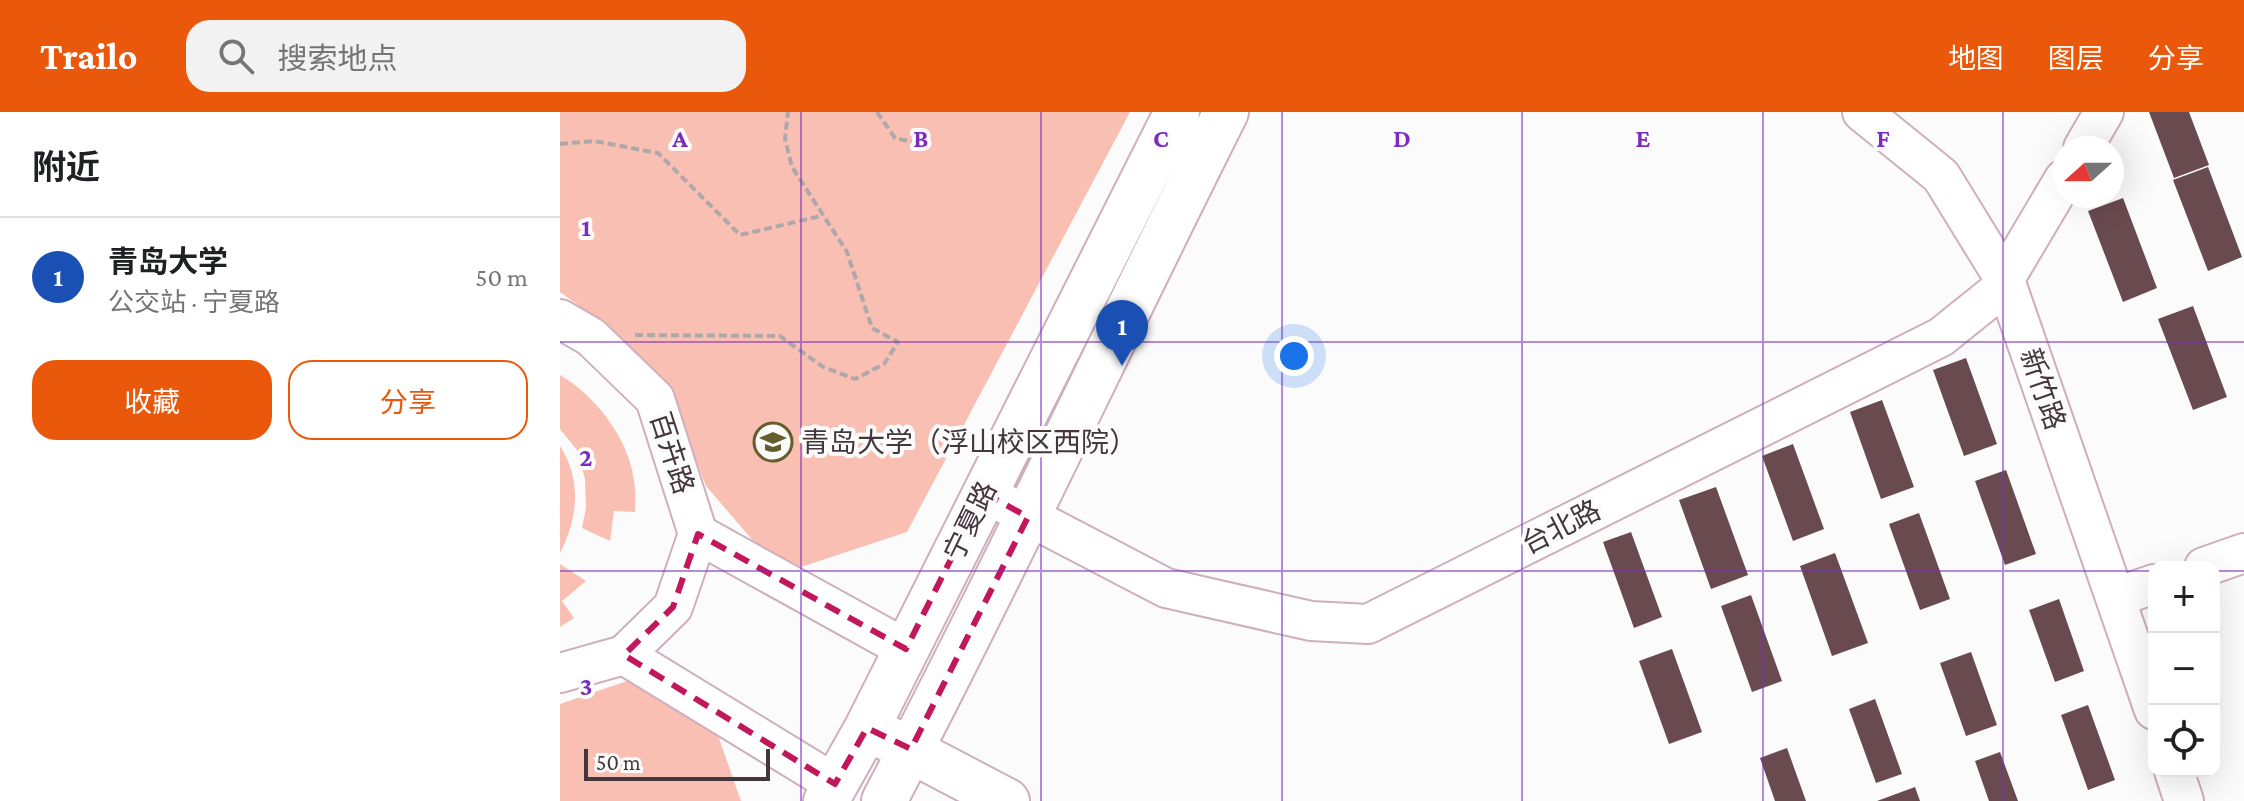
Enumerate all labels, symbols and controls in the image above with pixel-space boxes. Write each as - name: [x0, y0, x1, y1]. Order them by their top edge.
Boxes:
- search box: [186, 20, 746, 92]
- icon: search: [214, 34, 258, 78]
- text: Trailo: [40, 35, 138, 77]
- text: 搜索地点: [278, 42, 398, 75]
- text: 地图: [1948, 43, 2004, 74]
- text: 图层: [2048, 43, 2104, 74]
- text: 分享: [2148, 43, 2204, 74]
- text: A: [671, 124, 688, 153]
- text: B: [913, 124, 929, 153]
- text: C: [1153, 124, 1169, 153]
- text: D: [1393, 124, 1411, 153]
- text: E: [1636, 124, 1651, 153]
- text: F: [1876, 124, 1890, 153]
- north arrow: [2052, 136, 2124, 208]
- text: 附近: [32, 149, 100, 186]
- text: 1: [581, 213, 591, 242]
- text: 青岛大学: [108, 245, 228, 278]
- text: 1: [53, 263, 63, 292]
- text: 50 m: [475, 263, 528, 292]
- text: 公交站 · 宁夏路: [108, 288, 280, 317]
- pin: 1: [1096, 300, 1148, 366]
- your location: [1274, 336, 1314, 376]
- street label: 新竹路: [2015, 344, 2071, 434]
- button: 收藏: [32, 360, 272, 440]
- button: 分享: [288, 360, 528, 440]
- street label: 百卉路: [644, 408, 700, 498]
- school or university icon: 青岛大学（浮山校区西院）: [752, 421, 794, 463]
- place label: 青岛大学（浮山校区西院）: [801, 427, 1137, 458]
- text: 2: [579, 443, 593, 472]
- street label: 宁夏路: [938, 476, 1002, 566]
- street label: 台北路: [1517, 494, 1605, 560]
- map controls: [2148, 561, 2220, 777]
- button: +: [2148, 561, 2220, 633]
- button: −: [2148, 633, 2220, 705]
- text: 3: [580, 672, 592, 701]
- button: locate: [2148, 705, 2220, 777]
- scale bar: [584, 745, 770, 781]
- text: 50 m: [596, 750, 641, 775]

